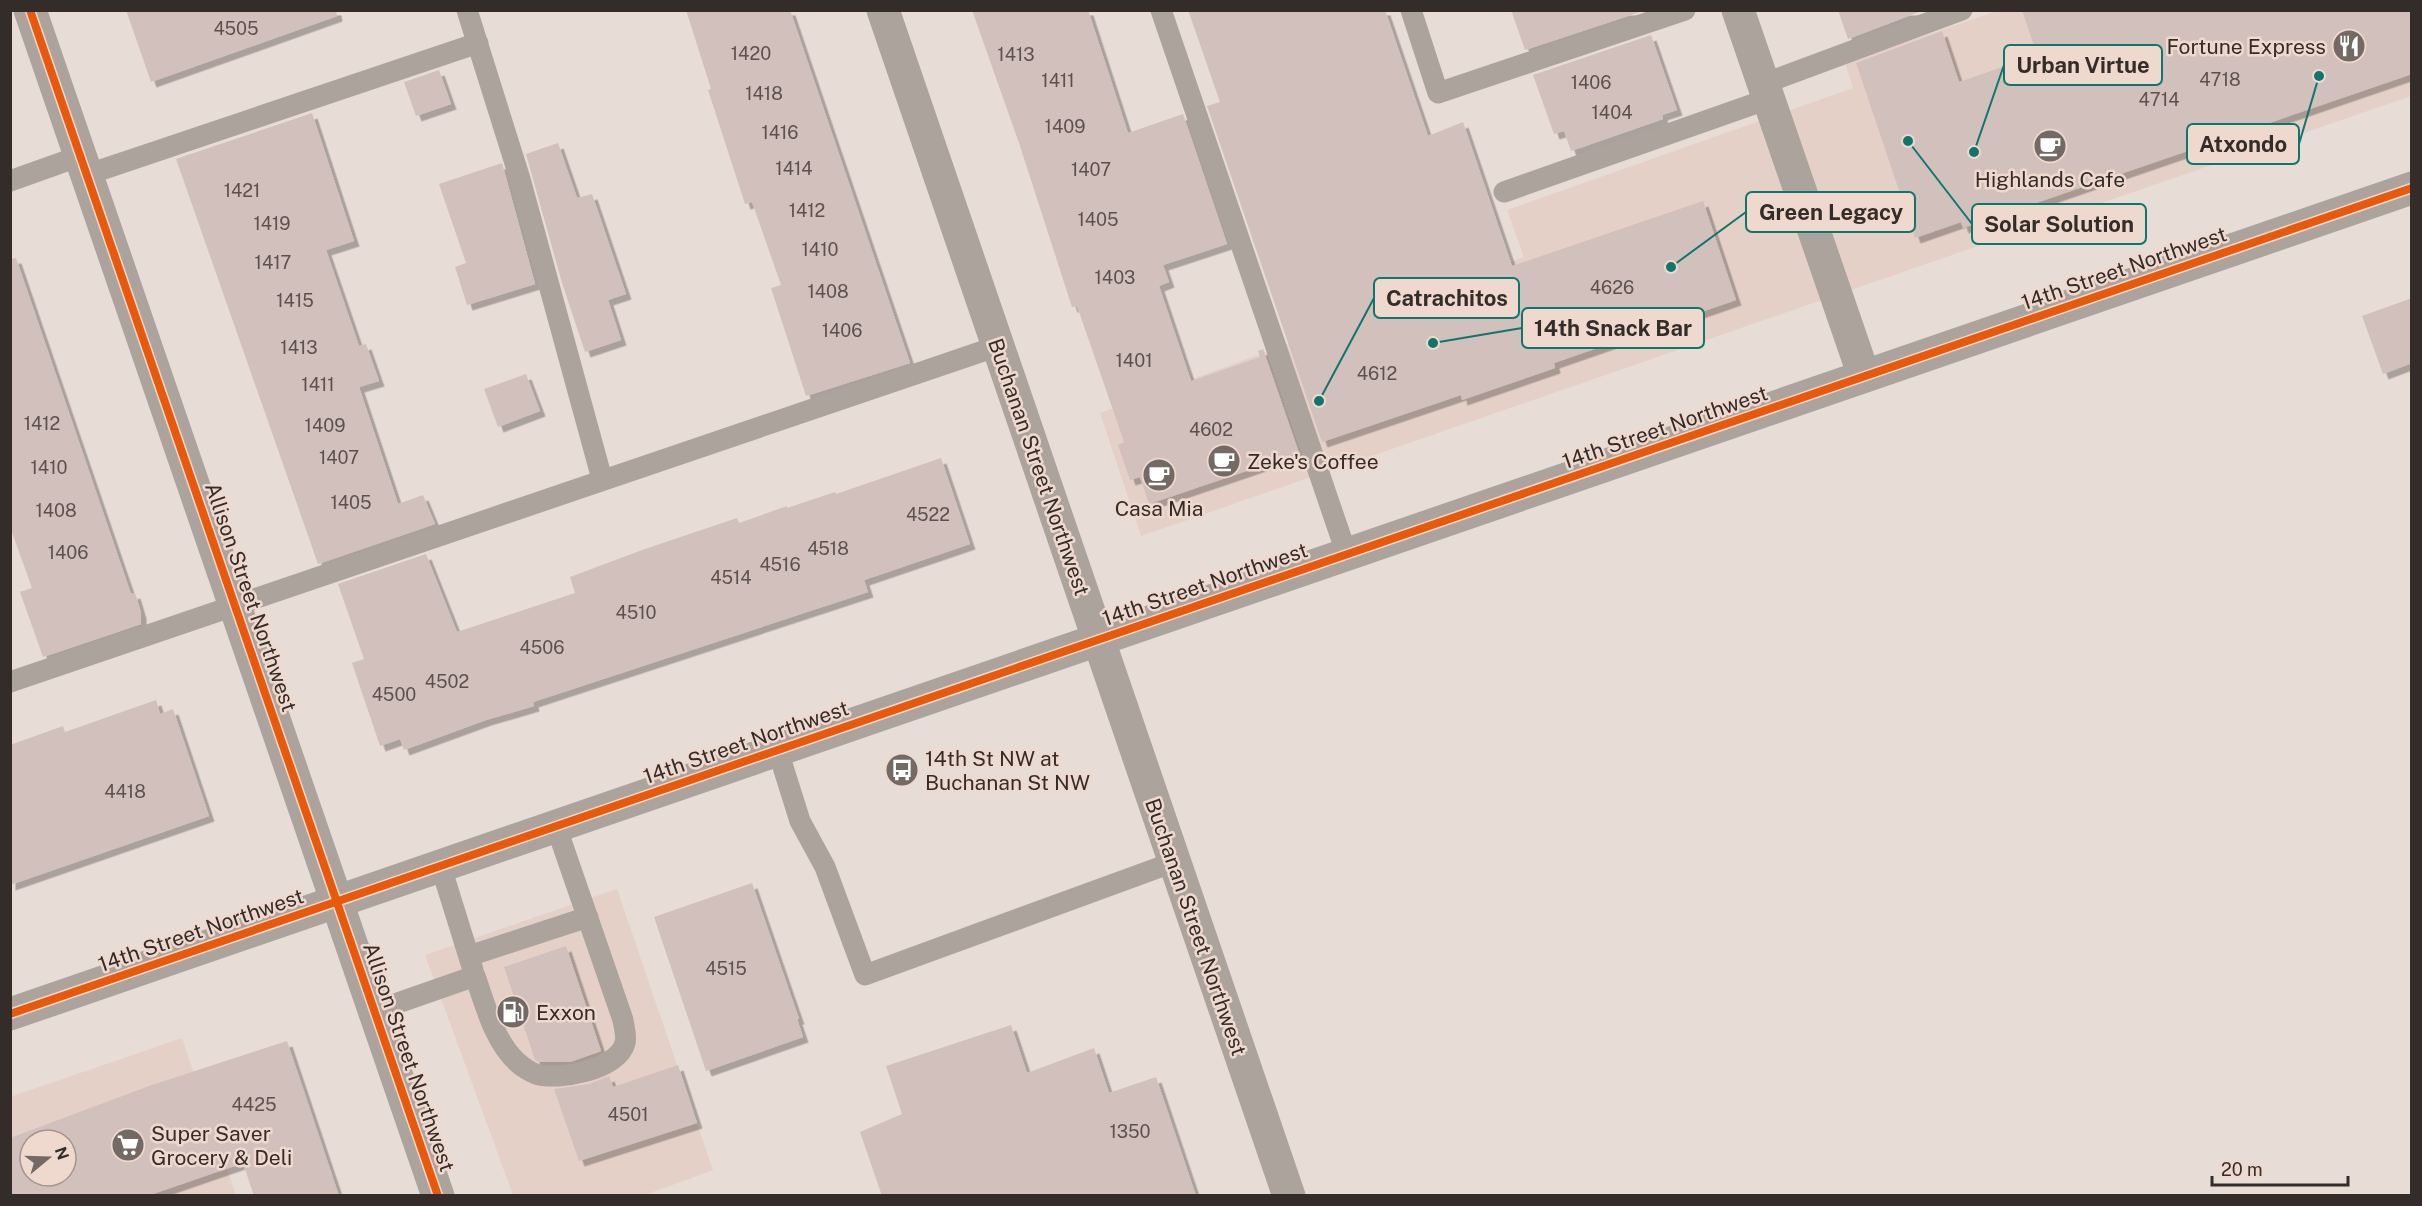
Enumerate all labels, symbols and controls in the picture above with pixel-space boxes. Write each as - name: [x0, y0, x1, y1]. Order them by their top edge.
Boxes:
- house number: 4505: [213, 18, 259, 39]
- restaurant icon: Fortune Express: [2331, 28, 2367, 64]
- place label: Fortune Express: [2166, 34, 2326, 59]
- house number: 1420: [731, 43, 771, 64]
- house number: 1413: [997, 44, 1035, 65]
- callout: Urban Virtue: [2004, 45, 2162, 85]
- text: Urban Virtue: [2016, 52, 2150, 78]
- house number: 4718: [2199, 69, 2241, 90]
- house number: 1411: [1041, 70, 1075, 91]
- house number: 1406: [1571, 72, 1611, 93]
- house number: 1418: [745, 83, 783, 104]
- house number: 4714: [2138, 89, 2180, 110]
- house number: 1404: [1592, 102, 1632, 123]
- house number: 1409: [1045, 116, 1085, 137]
- house number: 1416: [761, 122, 799, 143]
- callout: Atxondo: [2187, 124, 2299, 164]
- cafe icon: Highlands Cafe: [2032, 128, 2068, 164]
- text: Atxondo: [2199, 131, 2287, 157]
- house number: 1414: [775, 158, 813, 179]
- house number: 1407: [1071, 159, 1111, 180]
- place label: Highlands Cafe: [1975, 167, 2125, 192]
- house number: 1421: [224, 180, 260, 201]
- callout: Green Legacy: [1746, 192, 1915, 232]
- text: Green Legacy: [1759, 199, 1904, 225]
- house number: 1412: [789, 200, 825, 221]
- callout: Solar Solution: [1972, 204, 2146, 244]
- house number: 1405: [1077, 209, 1119, 230]
- text: Solar Solution: [1984, 211, 2134, 237]
- house number: 1419: [253, 213, 291, 234]
- street label: 14th Street Northwest: [2018, 221, 2230, 315]
- house number: 1410: [802, 239, 838, 260]
- house number: 1417: [255, 252, 291, 273]
- house number: 1403: [1095, 267, 1135, 288]
- house number: 4626: [1590, 277, 1634, 298]
- callout: Catrachitos: [1374, 278, 1519, 318]
- house number: 1408: [807, 281, 849, 302]
- text: Catrachitos: [1386, 285, 1508, 311]
- house number: 1415: [276, 290, 314, 311]
- callout: 14th Snack Bar: [1522, 308, 1704, 348]
- text: 14th Snack Bar: [1534, 315, 1692, 341]
- house number: 1406: [822, 320, 862, 341]
- street label: Buchanan Street Northwest: [983, 335, 1095, 599]
- house number: 1413: [280, 337, 318, 358]
- house number: 1401: [1116, 350, 1152, 371]
- house number: 4612: [1357, 363, 1397, 384]
- house number: 1411: [301, 374, 335, 395]
- street label: 14th Street Northwest: [1559, 380, 1771, 474]
- house number: 1412: [24, 413, 60, 434]
- house number: 1409: [305, 415, 345, 436]
- house number: 4602: [1189, 419, 1233, 440]
- cafe icon: Zeke's Coffee: [1206, 443, 1242, 479]
- house number: 1407: [319, 447, 359, 468]
- place label: Zeke's Coffee: [1247, 449, 1379, 474]
- house number: 1410: [31, 457, 67, 478]
- cafe icon: Casa Mia: [1141, 457, 1177, 493]
- street label: Allison Street Northwest: [200, 479, 302, 715]
- house number: 1405: [330, 492, 372, 513]
- place label: Casa Mia: [1115, 496, 1203, 521]
- house number: 1408: [35, 500, 77, 521]
- house number: 4522: [906, 504, 950, 525]
- street label: 14th Street Northwest: [1099, 537, 1311, 631]
- house number: 4518: [807, 538, 849, 559]
- house number: 1406: [48, 542, 88, 563]
- house number: 4516: [759, 554, 801, 575]
- house number: 4514: [710, 567, 752, 588]
- house number: 4510: [615, 602, 657, 623]
- house number: 4506: [520, 637, 564, 658]
- house number: 4502: [425, 671, 469, 692]
- house number: 4500: [372, 684, 416, 705]
- street label: 14th Street Northwest: [640, 695, 852, 789]
- place label: 14th St NW at Buchanan St NW: [925, 746, 1090, 795]
- bus stop icon: 14th St NW at Buchanan St NW: [884, 752, 920, 788]
- house number: 4418: [104, 781, 146, 802]
- street label: Buchanan Street Northwest: [1140, 795, 1252, 1059]
- street label: 14th Street Northwest: [95, 883, 307, 977]
- street label: Allison Street Northwest: [358, 939, 460, 1175]
- house number: 4515: [705, 958, 747, 979]
- fuel station icon: Exxon: [495, 994, 531, 1030]
- place label: Exxon: [536, 1000, 596, 1025]
- house number: 4425: [232, 1094, 276, 1115]
- house number: 4501: [607, 1104, 649, 1125]
- place label: Super Saver Grocery & Deli: [151, 1121, 292, 1170]
- house number: 1350: [1109, 1121, 1151, 1142]
- supermarket icon: Super Saver Grocery & Deli: [110, 1127, 146, 1163]
- north arrow: [18, 1128, 78, 1188]
- text: N: [51, 1144, 73, 1162]
- scale bar: [2212, 1149, 2348, 1187]
- text: 20 m: [2221, 1159, 2263, 1180]

